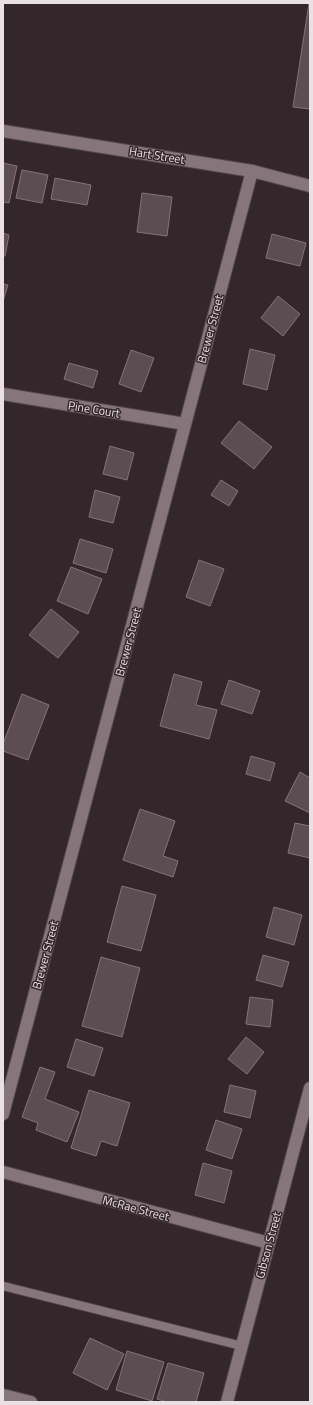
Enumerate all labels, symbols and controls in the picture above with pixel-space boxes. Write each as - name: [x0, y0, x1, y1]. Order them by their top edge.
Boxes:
- street label: Hart Street: [128, 141, 187, 169]
- street label: Brewer Street: [192, 292, 228, 365]
- street label: Pine Court: [67, 396, 122, 423]
- street label: Brewer Street: [110, 605, 146, 678]
- street label: Brewer Street: [27, 918, 63, 991]
- street label: McRae Street: [101, 1190, 172, 1226]
- street label: Gibson Street: [250, 1209, 286, 1280]

